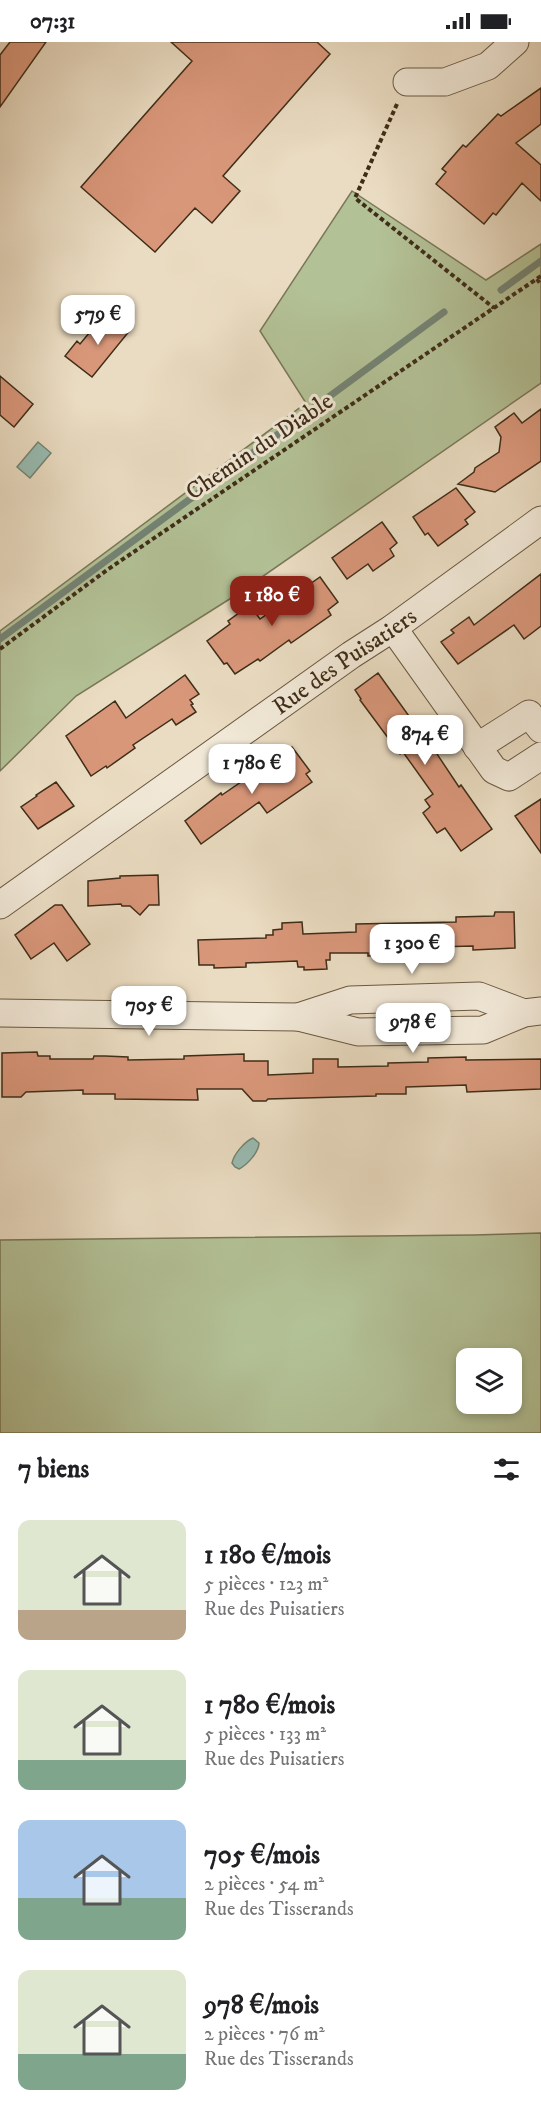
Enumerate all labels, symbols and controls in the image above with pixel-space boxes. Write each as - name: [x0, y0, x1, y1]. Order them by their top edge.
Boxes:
- text: 07:31: [30, 8, 75, 35]
- pin: 579 €: [56, 295, 140, 346]
- text: 579 €: [75, 302, 121, 327]
- street label: Chemin du Diable: [180, 386, 339, 507]
- pin: 1 180 €: [217, 576, 327, 627]
- text: 1 180 €: [244, 583, 300, 608]
- street label: Rue des Puisatiers: [267, 602, 423, 722]
- pin: 874 €: [383, 715, 467, 766]
- text: 874 €: [401, 722, 449, 747]
- pin: 1 780 €: [197, 744, 307, 795]
- text: 1 780 €: [223, 751, 281, 776]
- pin: 1 300 €: [357, 924, 467, 975]
- text: 1 300 €: [384, 931, 440, 956]
- pin: 705 €: [107, 986, 191, 1037]
- text: 705 €: [125, 993, 173, 1018]
- pin: 978 €: [371, 1003, 455, 1054]
- text: 978 €: [390, 1010, 436, 1035]
- map controls: [456, 1348, 522, 1414]
- button: layers: [456, 1348, 522, 1414]
- text: 7 biens: [18, 1453, 89, 1486]
- icon: filters: [490, 1453, 523, 1486]
- text: 1 180 €/mois: [204, 1539, 331, 1572]
- icon: home: [66, 1544, 138, 1616]
- text: 5 pièces · 123 m²: [204, 1572, 328, 1597]
- text: Rue des Puisatiers: [204, 1597, 344, 1622]
- text: 1 780 €/mois: [204, 1689, 335, 1722]
- icon: home: [66, 1694, 138, 1766]
- text: 5 pièces · 133 m²: [204, 1722, 326, 1747]
- text: Rue des Puisatiers: [204, 1747, 344, 1772]
- text: 705 €/mois: [204, 1839, 320, 1872]
- icon: home: [66, 1844, 138, 1916]
- text: 2 pièces · 54 m²: [204, 1872, 324, 1897]
- text: Rue des Tisserands: [204, 1897, 354, 1922]
- text: 978 €/mois: [204, 1989, 319, 2022]
- icon: home: [66, 1994, 138, 2066]
- text: 2 pièces · 76 m²: [204, 2022, 325, 2047]
- text: Rue des Tisserands: [204, 2047, 354, 2072]

